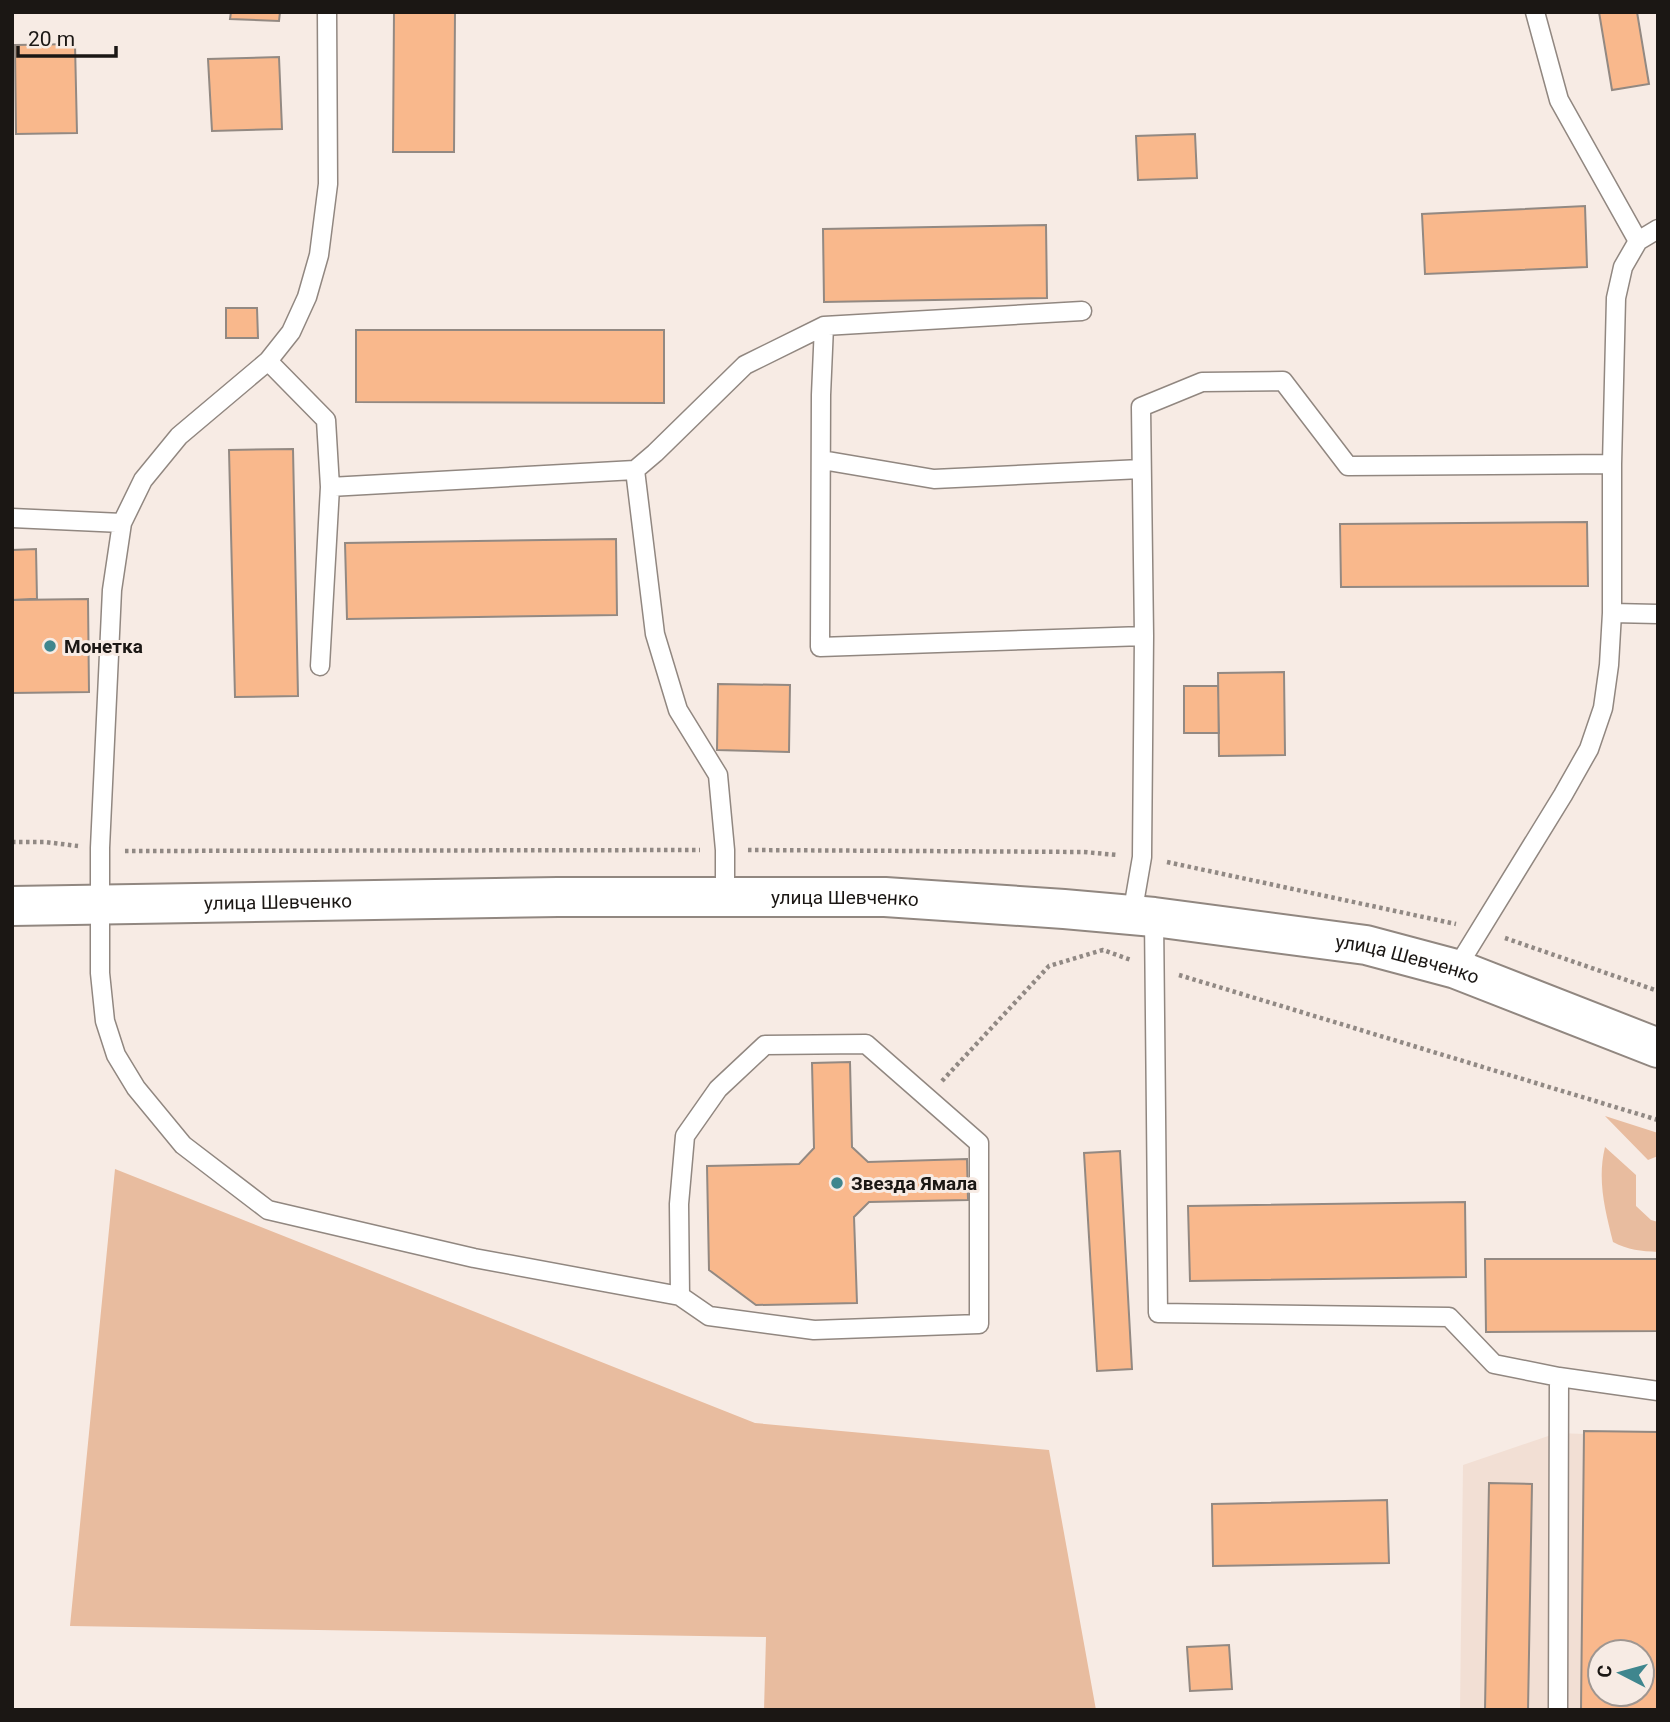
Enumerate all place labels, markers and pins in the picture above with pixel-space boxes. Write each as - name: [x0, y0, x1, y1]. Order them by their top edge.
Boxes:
- place label: Монетка: [64, 635, 143, 658]
- marker: Монетка: [42, 638, 58, 654]
- place label: Звезда Ямала: [851, 1172, 977, 1195]
- marker: Звезда Ямала: [829, 1175, 845, 1191]

